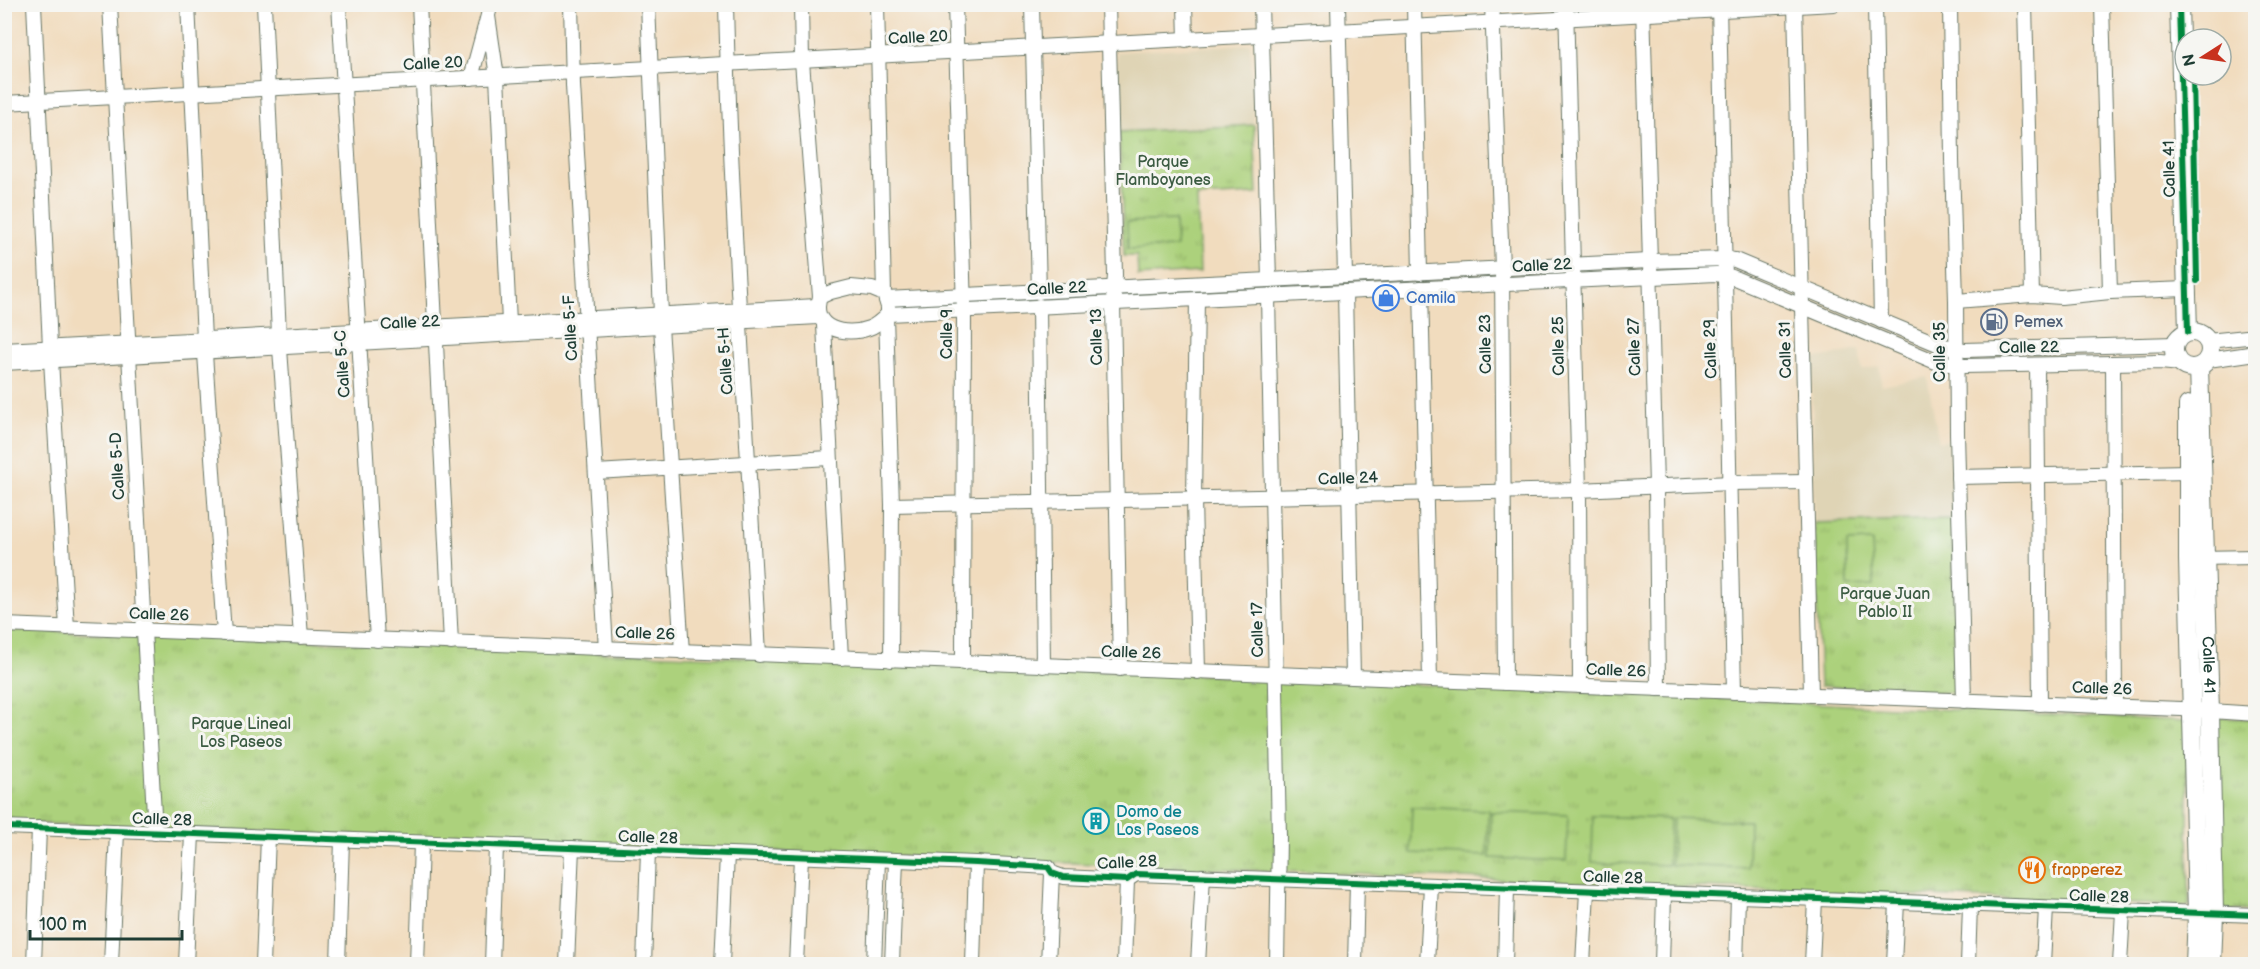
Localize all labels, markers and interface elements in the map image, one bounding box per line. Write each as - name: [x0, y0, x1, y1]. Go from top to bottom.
- street label: Calle 20: [887, 27, 949, 49]
- north arrow: [2173, 27, 2233, 87]
- text: N: [2179, 52, 2200, 68]
- street label: Calle 20: [402, 53, 464, 75]
- street label: Calle 41: [2160, 140, 2180, 198]
- park label: Parque Flamboyanes: [1115, 153, 1211, 190]
- street label: Calle 22: [1511, 255, 1573, 277]
- street label: Calle 22: [1026, 278, 1088, 300]
- shop icon: Camila: [1371, 283, 1401, 313]
- place label: Camila: [1406, 289, 1456, 308]
- street label: Calle 5-F: [560, 294, 582, 361]
- fuel station icon: Pemex: [1979, 307, 2009, 337]
- street label: Calle 13: [1087, 308, 1107, 366]
- street label: Calle 9: [938, 309, 957, 359]
- street label: Calle 22: [379, 312, 441, 334]
- place label: Pemex: [2014, 313, 2063, 332]
- street label: Calle 23: [1476, 314, 1496, 374]
- street label: Calle 25: [1549, 316, 1569, 376]
- street label: Calle 27: [1624, 317, 1646, 377]
- street label: Calle 29: [1700, 319, 1722, 379]
- street label: Calle 31: [1776, 321, 1796, 379]
- street label: Calle 35: [1931, 322, 1950, 382]
- street label: Calle 5-H: [714, 326, 738, 396]
- street label: Calle 5-C: [331, 330, 355, 398]
- street label: Calle 22: [1999, 338, 2060, 358]
- street label: Calle 5-D: [107, 432, 129, 500]
- street label: Calle 24: [1318, 468, 1379, 490]
- park label: Parque Juan Pablo II: [1840, 585, 1930, 622]
- street label: Calle 17: [1248, 602, 1268, 658]
- street label: Calle 26: [128, 604, 190, 626]
- street label: Calle 26: [614, 623, 676, 645]
- street label: Calle 41: [2198, 636, 2219, 694]
- street label: Calle 26: [1100, 642, 1162, 664]
- street label: Calle 26: [1585, 660, 1647, 682]
- street label: Calle 26: [2071, 678, 2133, 700]
- park label: Parque Lineal Los Paseos: [191, 715, 291, 752]
- place label: Domo de Los Paseos: [1116, 803, 1199, 840]
- building icon: Domo de Los Paseos: [1081, 806, 1111, 836]
- street label: Calle 28: [132, 809, 192, 831]
- street label: Calle 28: [618, 827, 678, 849]
- street label: Calle 28: [1097, 852, 1157, 874]
- restaurant icon: frapperez: [2017, 855, 2047, 885]
- place label: frapperez: [2052, 861, 2122, 880]
- street label: Calle 28: [1583, 867, 1643, 889]
- street label: Calle 28: [2069, 886, 2129, 908]
- scale bar: [30, 903, 182, 941]
- text: 100 m: [39, 914, 87, 935]

